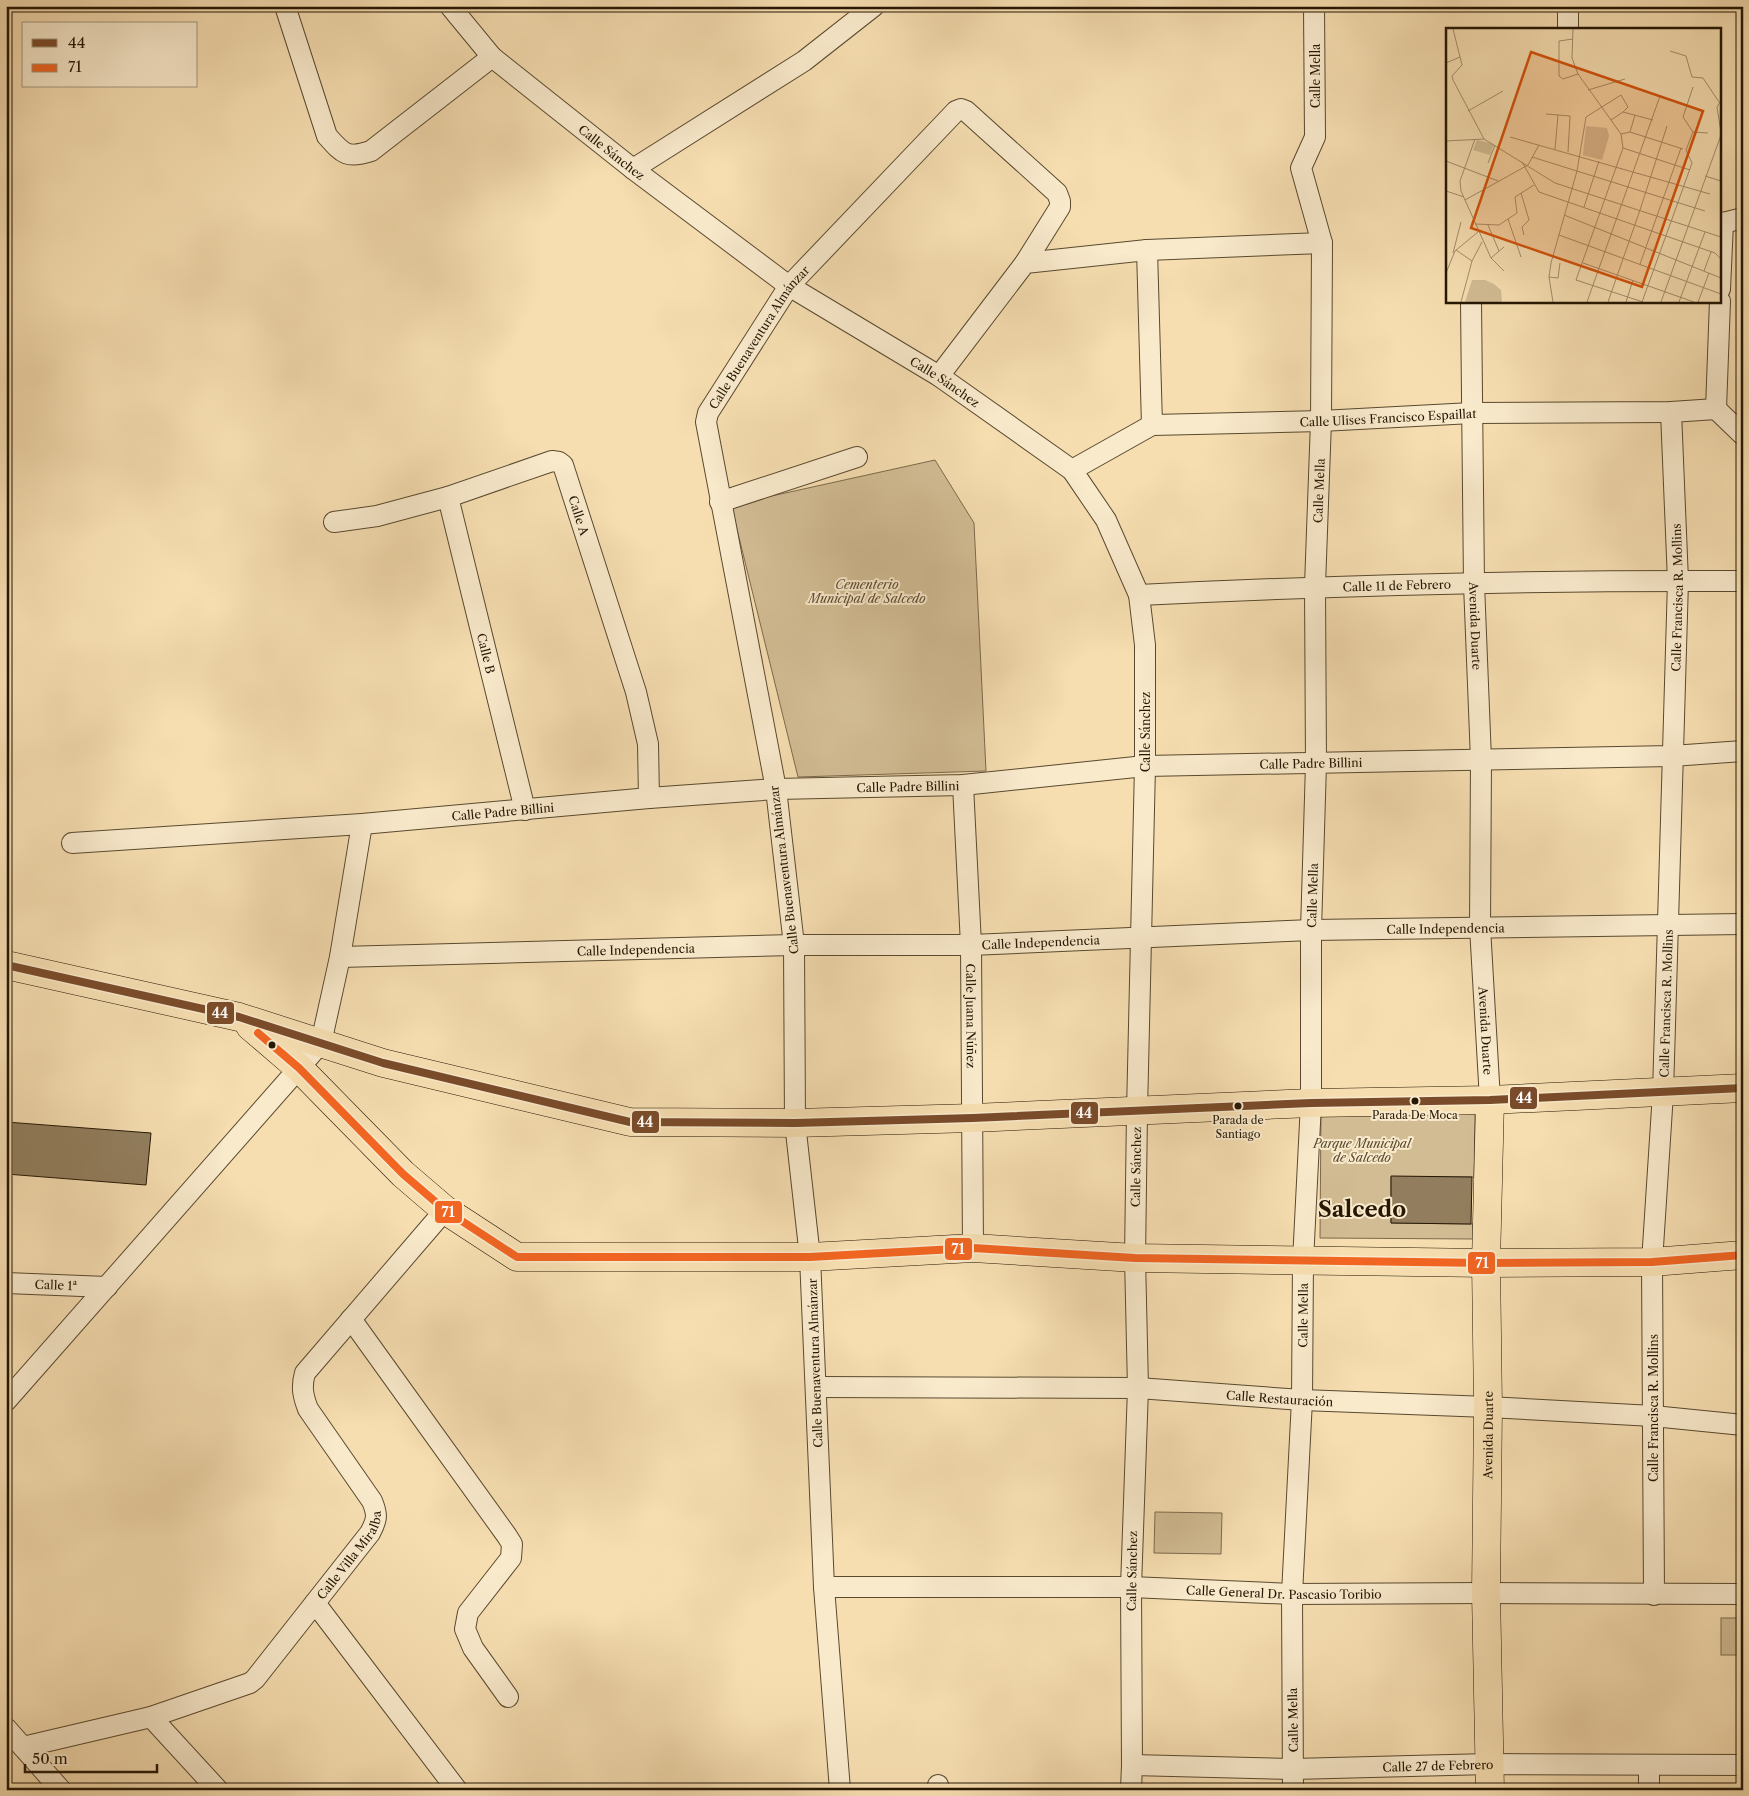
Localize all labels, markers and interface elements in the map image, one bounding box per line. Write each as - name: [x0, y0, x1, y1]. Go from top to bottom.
- legend: [22, 22, 198, 88]
- inset map: [1446, 28, 1722, 302]
- text: 44: [68, 33, 85, 52]
- street label: Calle Mella: [1308, 43, 1323, 108]
- text: 71: [68, 57, 82, 76]
- street label: Calle Sánchez: [576, 121, 648, 183]
- street label: Calle Buenaventura Almánzar: [705, 262, 812, 412]
- street label: Calle Sánchez: [907, 353, 983, 410]
- street label: Calle Ulises Francisco Espaillat: [1300, 405, 1477, 429]
- street label: Calle Mella: [1310, 457, 1327, 523]
- street label: Calle A: [566, 494, 593, 538]
- street label: Calle Francisca R. Mollins: [1668, 523, 1686, 672]
- street label: Calle 11 de Febrero: [1342, 576, 1451, 594]
- park label: Cementerio Municipal de Salcedo: [806, 577, 926, 606]
- street label: Avenida Duarte: [1466, 580, 1485, 671]
- street label: Calle B: [474, 632, 499, 675]
- street label: Calle Sánchez: [1138, 692, 1153, 772]
- street label: Calle Padre Billini: [1259, 754, 1363, 771]
- street label: Calle Padre Billini: [856, 778, 960, 795]
- street label: Calle Buenaventura Almánzar: [766, 785, 802, 955]
- street label: Calle Padre Billini: [451, 799, 555, 823]
- street label: Calle Mella: [1304, 862, 1321, 928]
- street label: Calle Independencia: [1386, 920, 1505, 936]
- street label: Calle Francisca R. Mollins: [1656, 929, 1675, 1078]
- street label: Calle Independencia: [981, 932, 1101, 952]
- street label: Calle Independencia: [577, 940, 696, 958]
- street label: Calle Juana Núñez: [964, 963, 979, 1068]
- street label: Avenida Duarte: [1476, 985, 1496, 1076]
- line badge: 44: [206, 1001, 235, 1025]
- text: 44: [212, 1004, 228, 1022]
- unlabelled marker: [267, 1040, 277, 1050]
- line badge: 44: [1509, 1086, 1538, 1110]
- text: 44: [1516, 1089, 1532, 1107]
- marker: Parada De Moca: [1410, 1096, 1420, 1106]
- line badge: 44: [1070, 1101, 1099, 1125]
- marker: Parada de Santiago: [1233, 1101, 1243, 1111]
- text: 44: [1076, 1104, 1092, 1122]
- place label: Parada De Moca: [1372, 1108, 1458, 1122]
- line badge: 44: [631, 1110, 660, 1134]
- text: 44: [637, 1113, 653, 1131]
- place label: Parada de Santiago: [1212, 1113, 1264, 1141]
- street label: Calle Sánchez: [1128, 1127, 1144, 1207]
- park label: Parque Municipal de Salcedo: [1312, 1136, 1412, 1165]
- district label: Salcedo: [1318, 1196, 1406, 1223]
- line badge: 71: [434, 1200, 463, 1224]
- text: 71: [441, 1203, 455, 1221]
- line badge: 71: [944, 1237, 973, 1261]
- text: 71: [951, 1240, 965, 1258]
- line badge: 71: [1467, 1251, 1496, 1275]
- text: 71: [1475, 1254, 1489, 1272]
- street label: Calle 1ª: [34, 1277, 78, 1293]
- street label: Calle Buenaventura Almánzar: [805, 1278, 825, 1448]
- street label: Calle Mella: [1295, 1282, 1310, 1348]
- street label: Calle Francisca R. Mollins: [1646, 1334, 1661, 1482]
- street label: Calle Restauración: [1225, 1387, 1334, 1409]
- street label: Avenida Duarte: [1480, 1390, 1496, 1480]
- street label: Calle Villa Miralba: [313, 1510, 384, 1602]
- street label: Calle Sánchez: [1124, 1531, 1140, 1611]
- street label: Calle General Dr. Pascasio Toribio: [1186, 1582, 1382, 1602]
- street label: Calle Mella: [1285, 1687, 1301, 1752]
- scale bar: [25, 1741, 158, 1773]
- text: 50 m: [32, 1749, 68, 1768]
- street label: Calle 27 de Febrero: [1382, 1756, 1494, 1774]

